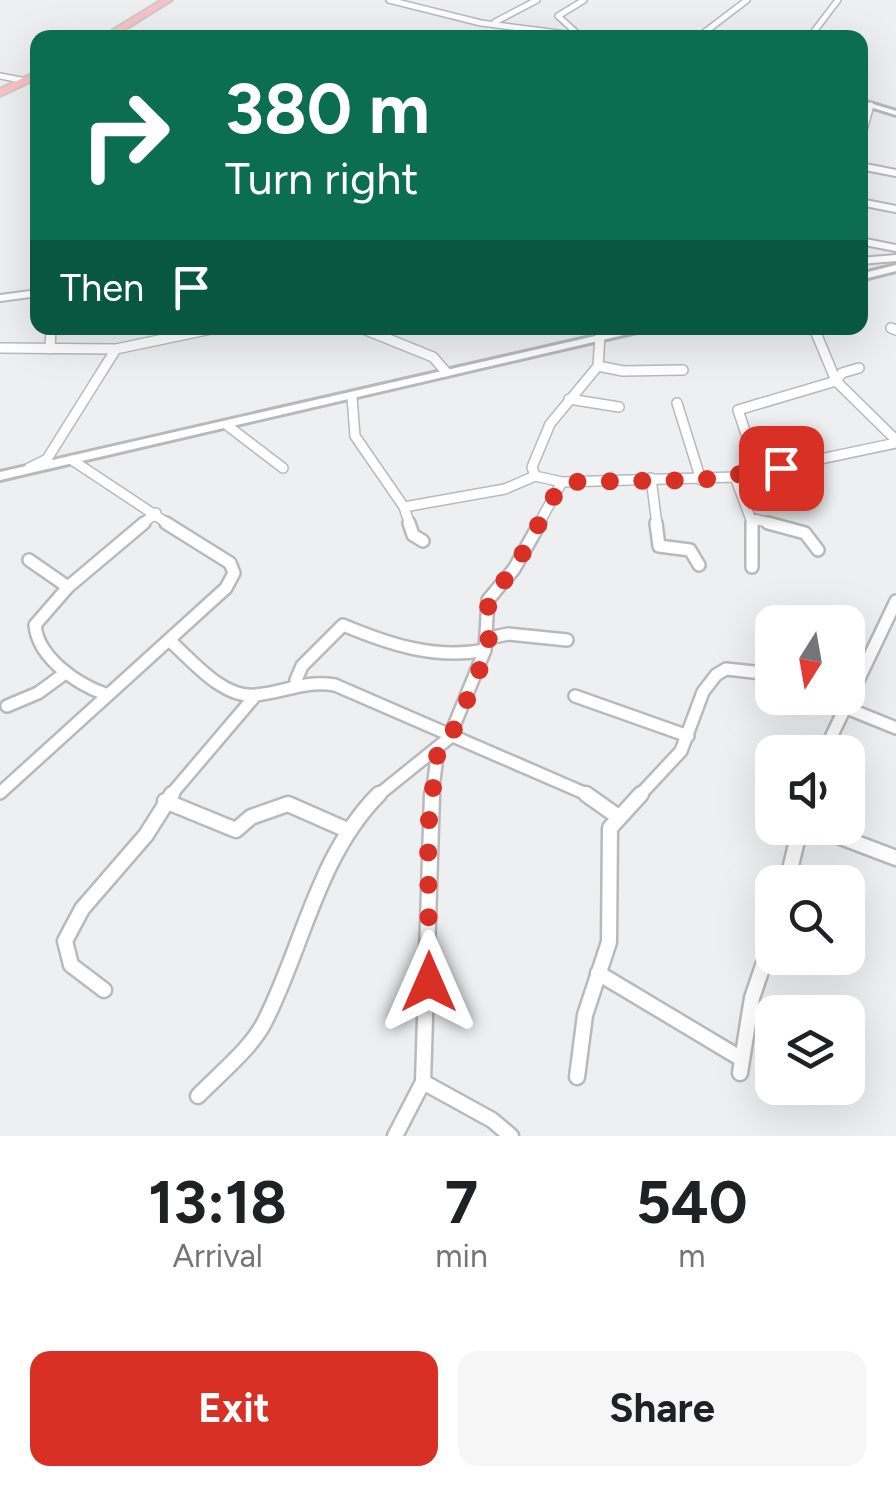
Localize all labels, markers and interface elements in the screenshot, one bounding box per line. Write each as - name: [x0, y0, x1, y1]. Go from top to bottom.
- text: 380 m: [225, 66, 430, 151]
- icon: right: [60, 70, 190, 200]
- text: Turn right: [225, 151, 418, 205]
- icon: arrive: [164, 260, 219, 315]
- text: Then: [60, 265, 144, 311]
- pin: [739, 426, 824, 511]
- icon: arrive: [754, 441, 809, 496]
- north arrow: [755, 605, 865, 715]
- map controls: [755, 605, 865, 1105]
- button: sound: [755, 735, 865, 845]
- button: search: [755, 865, 865, 975]
- position arrow: [377, 930, 481, 1034]
- button: layers: [755, 995, 865, 1105]
- text: 13:18: [148, 1166, 287, 1238]
- text: 7: [445, 1166, 478, 1238]
- text: 540: [636, 1166, 748, 1238]
- text: Arrival: [172, 1237, 263, 1275]
- text: min: [435, 1237, 488, 1275]
- text: m: [678, 1237, 705, 1275]
- button: Exit: [30, 1351, 438, 1466]
- button: Share: [458, 1351, 866, 1466]

